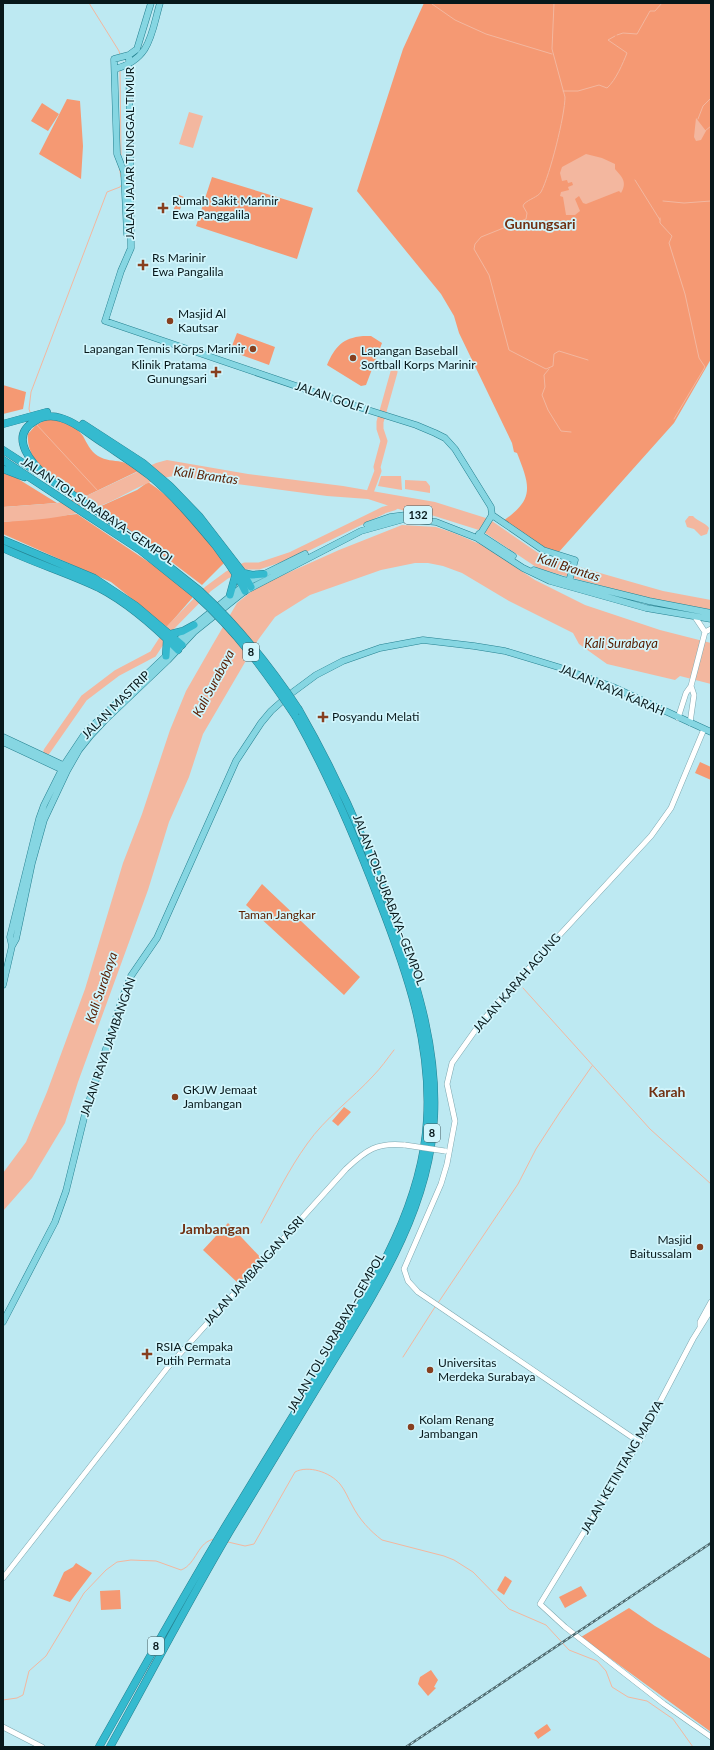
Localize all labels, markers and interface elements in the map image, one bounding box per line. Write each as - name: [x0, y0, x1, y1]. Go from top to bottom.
- street label: JALAN JAJAR TUNGGAL TIMUR: [122, 66, 137, 239]
- place label: Rumah Sakit Marinir Ewa Panggalila: [172, 193, 279, 222]
- marker: Rumah Sakit Marinir Ewa Panggalila: [157, 202, 169, 214]
- district label: Gunungsari: [504, 215, 576, 232]
- place label: Rs Marinir Ewa Pangalila: [152, 250, 224, 279]
- marker: Rs Marinir Ewa Pangalila: [137, 259, 149, 271]
- place label: Masjid Al Kautsar: [178, 306, 226, 335]
- marker: Masjid Al Kautsar: [165, 316, 175, 326]
- place label: Lapangan Tennis Korps Marinir: [84, 341, 246, 356]
- place label: Lapangan Baseball Softball Korps Marinir: [361, 343, 476, 372]
- marker: Lapangan Tennis Korps Marinir: [248, 344, 258, 354]
- marker: Lapangan Baseball Softball Korps Marinir: [348, 353, 358, 363]
- place label: Klinik Pratama Gunungsari: [131, 357, 207, 386]
- marker: Klinik Pratama Gunungsari: [210, 366, 222, 378]
- street label: JALAN GOLF I: [293, 378, 371, 417]
- street label: JALAN TOL SURABAYA–GEMPOL: [19, 454, 178, 568]
- water label: Kali Brantas: [173, 463, 239, 487]
- road number: 132: [404, 506, 432, 524]
- water label: Kali Brantas: [536, 549, 602, 585]
- water label: Kali Surabaya: [584, 635, 658, 651]
- road number: 8: [243, 643, 259, 661]
- water label: Kali Surabaya: [189, 646, 237, 719]
- street label: JALAN RAYA KARAH: [557, 661, 667, 718]
- street label: JALAN MASTRIP: [78, 667, 153, 742]
- place label: Posyandu Melati: [332, 709, 419, 724]
- marker: Posyandu Melati: [317, 711, 329, 723]
- street label: JALAN TOL SURABAYA–GEMPOL: [350, 812, 429, 987]
- park label: Taman Jangkar: [238, 907, 316, 922]
- street label: JALAN KARAH AGUNG: [469, 930, 564, 1035]
- water label: Kali Surabaya: [81, 949, 121, 1024]
- street label: JALAN RAYA JAMBANGAN: [77, 975, 138, 1119]
- place label: GKJW Jemaat Jambangan: [183, 1082, 258, 1111]
- district label: Karah: [649, 1083, 686, 1100]
- marker: GKJW Jemaat Jambangan: [170, 1092, 180, 1102]
- road number: 8: [424, 1124, 440, 1142]
- street label: JALAN JAMBANGAN ASRI: [200, 1213, 307, 1329]
- district label: Jambangan: [180, 1220, 250, 1237]
- place label: Masjid Baitussalam: [629, 1232, 692, 1261]
- marker: Masjid Baitussalam: [695, 1242, 705, 1252]
- street label: JALAN TOL SURABAYA–GEMPOL: [284, 1250, 388, 1415]
- place label: RSIA Cempaka Putih Permata: [156, 1339, 233, 1368]
- marker: RSIA Cempaka Putih Permata: [141, 1348, 153, 1360]
- place label: Universitas Merdeka Surabaya: [438, 1355, 536, 1384]
- marker: Universitas Merdeka Surabaya: [425, 1365, 435, 1375]
- street label: JALAN KETINTANG MADYA: [577, 1396, 667, 1536]
- place label: Kolam Renang Jambangan: [419, 1412, 494, 1441]
- marker: Kolam Renang Jambangan: [406, 1422, 416, 1432]
- road number: 8: [148, 1637, 164, 1655]

